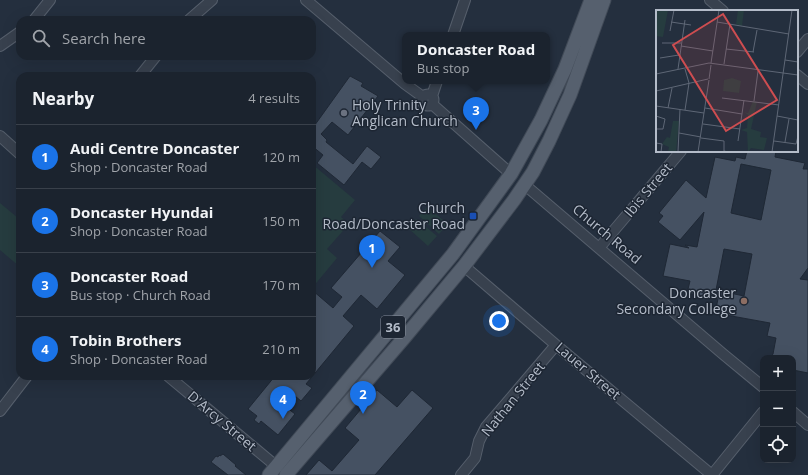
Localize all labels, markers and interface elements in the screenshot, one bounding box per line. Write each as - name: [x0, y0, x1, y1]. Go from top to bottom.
- inset map: [656, 10, 798, 152]
- search box: [16, 16, 316, 60]
- icon: search: [30, 27, 52, 49]
- text: Search here: [62, 28, 146, 48]
- popup: [402, 32, 550, 84]
- text: Doncaster Road: [417, 39, 535, 59]
- text: Bus stop: [417, 59, 469, 77]
- text: Nearby: [32, 87, 94, 110]
- text: 4 results: [248, 89, 300, 107]
- place label: Holy Trinity Anglican Church: [352, 95, 458, 130]
- pin: 3: [463, 97, 489, 130]
- marker: Holy Trinity Anglican Church: [339, 108, 349, 118]
- text: Audi Centre Doncaster: [70, 138, 239, 158]
- text: 1: [41, 148, 49, 166]
- text: 120 m: [262, 148, 300, 166]
- text: Shop · Doncaster Road: [70, 158, 208, 176]
- street label: Ibis Street: [619, 159, 676, 221]
- place label: Church Road/Doncaster Road: [323, 198, 465, 233]
- street label: Church Road: [569, 199, 646, 268]
- text: Doncaster Hyundai: [70, 202, 213, 222]
- marker: Church Road/Doncaster Road: [468, 211, 478, 221]
- text: 2: [41, 212, 49, 230]
- text: 150 m: [262, 212, 300, 230]
- text: Shop · Doncaster Road: [70, 222, 208, 240]
- pin: 1: [359, 235, 385, 268]
- text: Doncaster Road: [70, 266, 188, 286]
- text: 3: [41, 276, 49, 294]
- text: 170 m: [262, 276, 300, 294]
- place label: Doncaster Secondary College: [616, 283, 736, 318]
- text: Bus stop · Church Road: [70, 286, 211, 304]
- marker: Doncaster Secondary College: [739, 296, 749, 306]
- your location: [489, 311, 509, 331]
- road number: 36: [381, 316, 405, 338]
- text: Tobin Brothers: [70, 330, 181, 350]
- street label: Lauer Street: [552, 338, 625, 404]
- text: 4: [41, 340, 49, 358]
- text: 210 m: [262, 340, 300, 358]
- text: Shop · Doncaster Road: [70, 350, 208, 368]
- map controls: [760, 355, 796, 463]
- button: +: [760, 355, 796, 391]
- street label: Nathan Street: [477, 357, 549, 440]
- pin: 2: [350, 381, 376, 414]
- street label: D'Arcy Street: [184, 386, 261, 455]
- pin: 4: [270, 386, 296, 419]
- button: −: [760, 391, 796, 427]
- button: locate: [760, 427, 796, 463]

